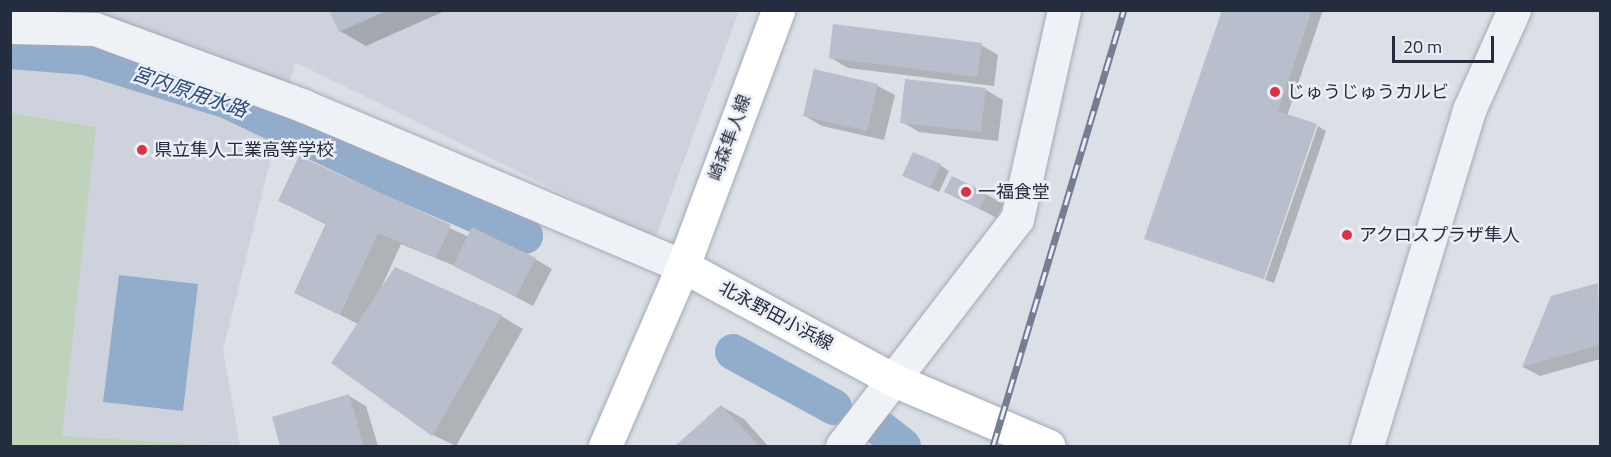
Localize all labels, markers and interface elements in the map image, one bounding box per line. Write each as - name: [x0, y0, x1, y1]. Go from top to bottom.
- scale bar: [1395, 24, 1497, 62]
- text: 20 m: [1403, 33, 1442, 60]
- water label: 宮内原用水路: [129, 60, 251, 122]
- place label: じゅうじゅうカルビ: [1287, 81, 1449, 103]
- marker: じゅうじゅうカルビ: [1268, 85, 1282, 99]
- street label: 崎森隼人線: [704, 92, 756, 184]
- place label: 県立隼人工業高等学校: [154, 139, 334, 161]
- marker: 県立隼人工業高等学校: [135, 143, 149, 157]
- place label: 一福食堂: [978, 181, 1050, 203]
- marker: 一福食堂: [959, 185, 973, 199]
- place label: アクロスプラザ隼人: [1359, 224, 1521, 246]
- marker: アクロスプラザ隼人: [1340, 228, 1354, 242]
- street label: 北永野田小浜線: [715, 277, 837, 355]

